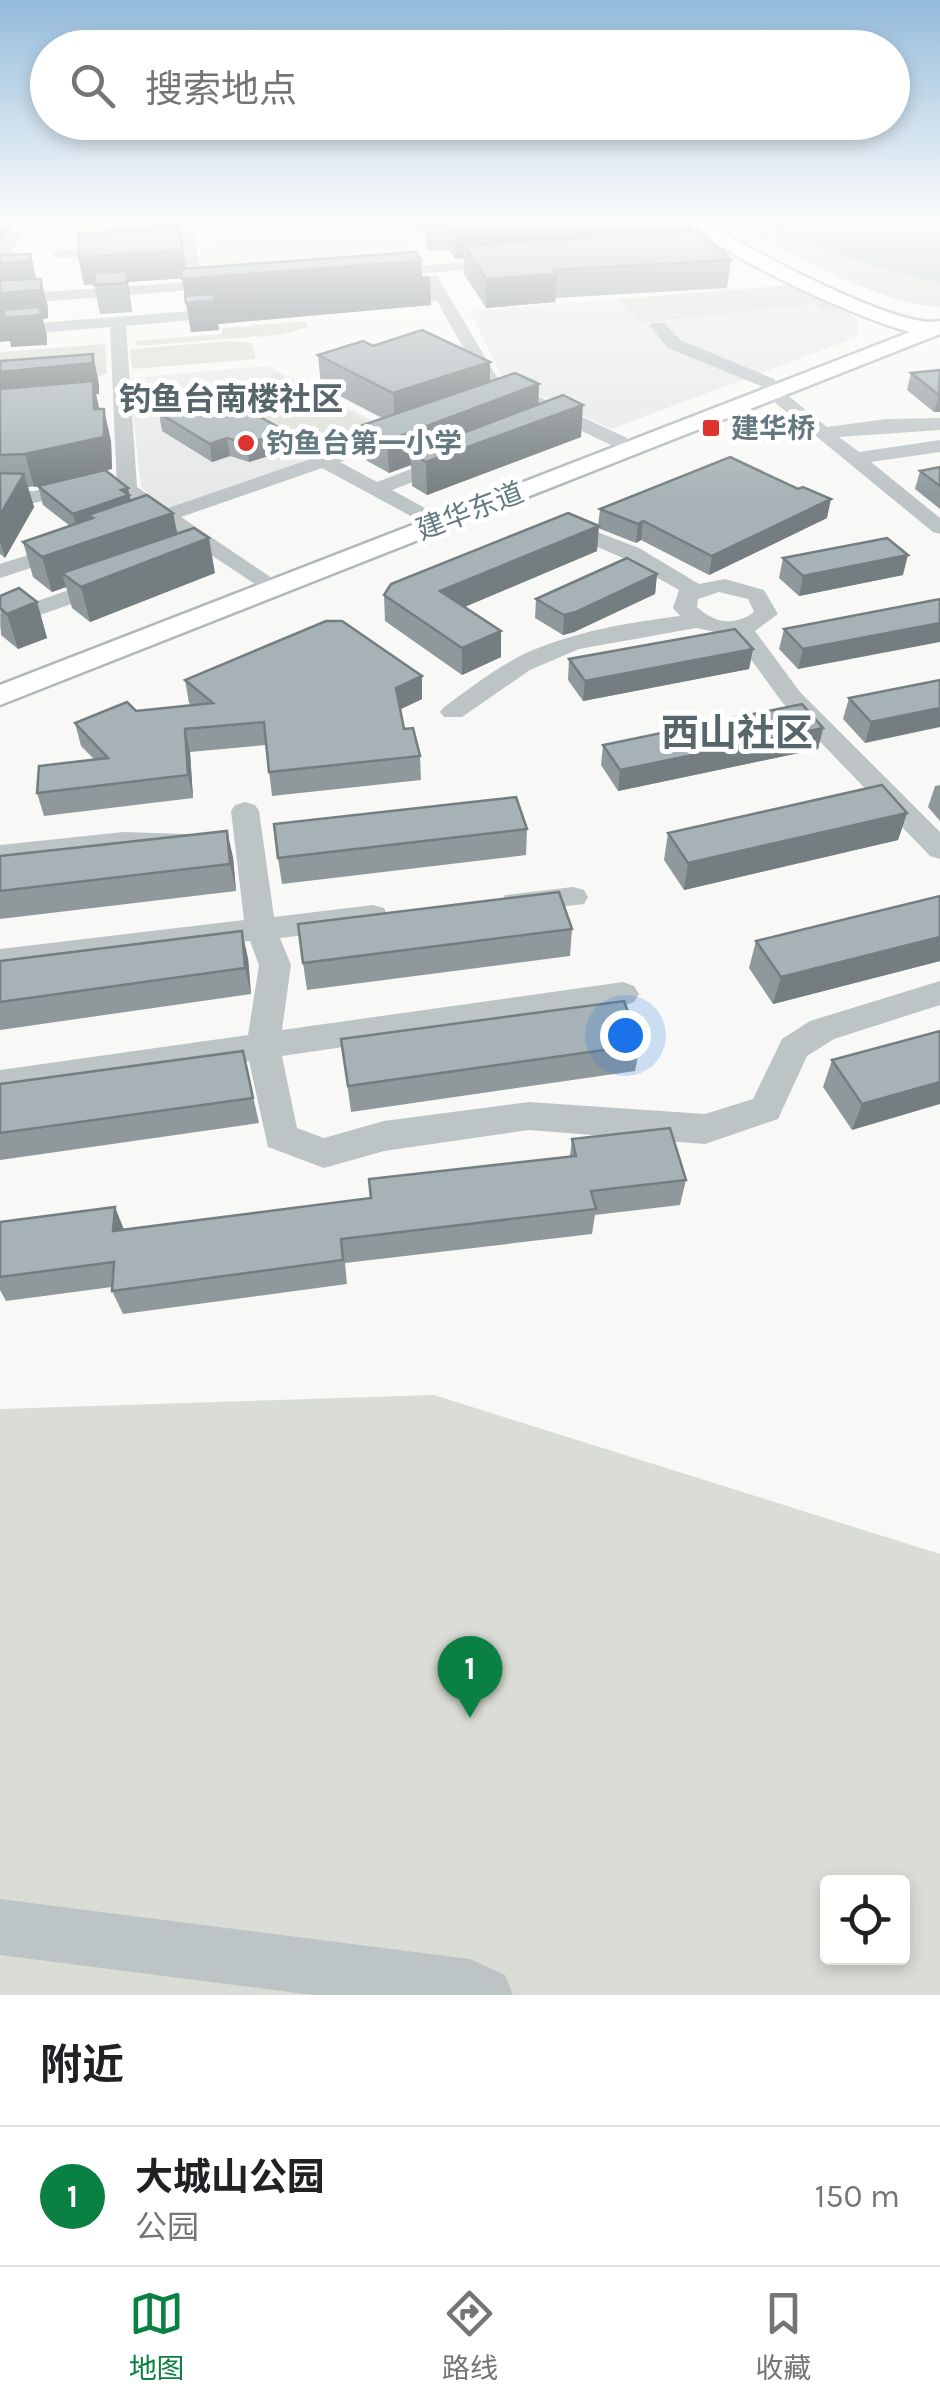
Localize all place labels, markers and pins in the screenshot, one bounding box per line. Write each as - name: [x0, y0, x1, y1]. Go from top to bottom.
- place label: 建华桥: [731, 412, 815, 445]
- marker: 建华桥: [700, 417, 722, 439]
- place label: 钓鱼台第一小学: [266, 427, 462, 460]
- marker: 钓鱼台第一小学: [235, 432, 257, 454]
- pin: 1: [438, 1636, 502, 1718]

